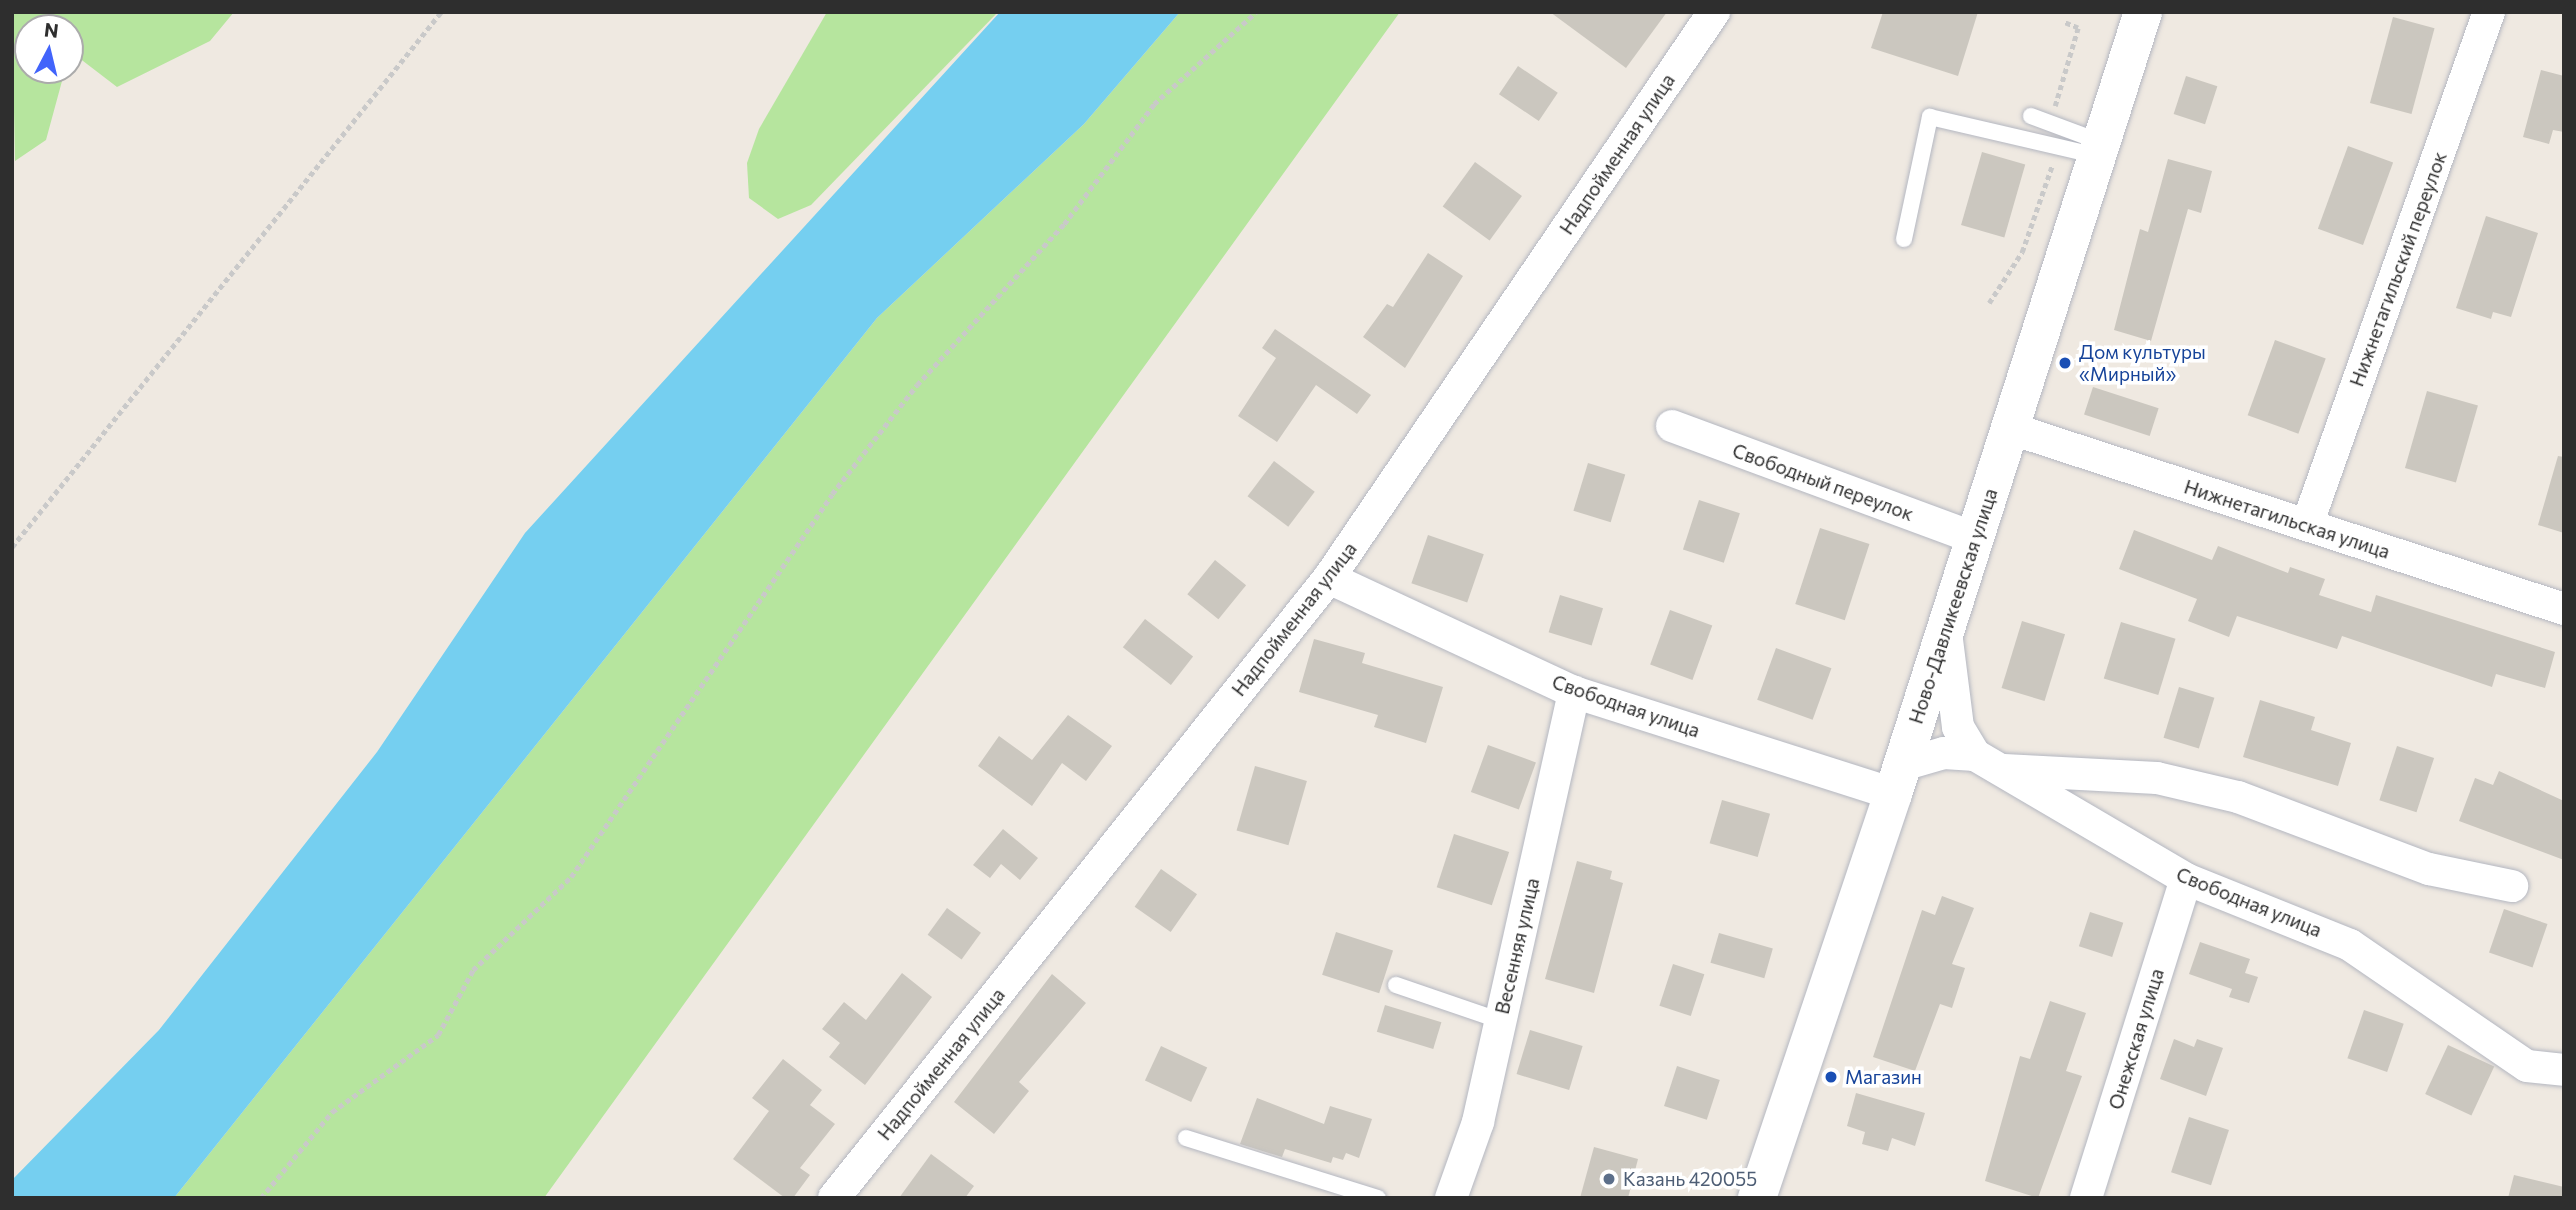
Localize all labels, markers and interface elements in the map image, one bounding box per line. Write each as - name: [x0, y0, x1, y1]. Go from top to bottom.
- north arrow: [14, 14, 84, 84]
- text: N: [43, 17, 60, 42]
- street label: Надпойменная улица: [1555, 69, 1679, 239]
- street label: Нижнетагильский переулок: [2345, 148, 2451, 390]
- place label: Дом культуры «Мирный»: [2079, 341, 2206, 385]
- marker: Дом культуры «Мирный»: [2057, 355, 2073, 371]
- street label: Свободный переулок: [1729, 439, 1917, 525]
- street label: Нижнетагильская улица: [2181, 475, 2393, 563]
- street label: Ново-Давликеевская улица: [1904, 485, 2002, 727]
- street label: Надпойменная улица: [1227, 538, 1361, 700]
- street label: Свободная улица: [1549, 670, 1703, 742]
- street label: Свободная улица: [2173, 862, 2325, 942]
- street label: Весенняя улица: [1490, 876, 1544, 1016]
- street label: Онежская улица: [2104, 966, 2168, 1112]
- street label: Надпойменная улица: [873, 983, 1009, 1145]
- place label: Магазин: [1845, 1066, 1922, 1088]
- marker: Магазин: [1823, 1069, 1839, 1085]
- place label: Казань 420055: [1623, 1168, 1757, 1190]
- marker: Казань 420055: [1601, 1171, 1617, 1187]

